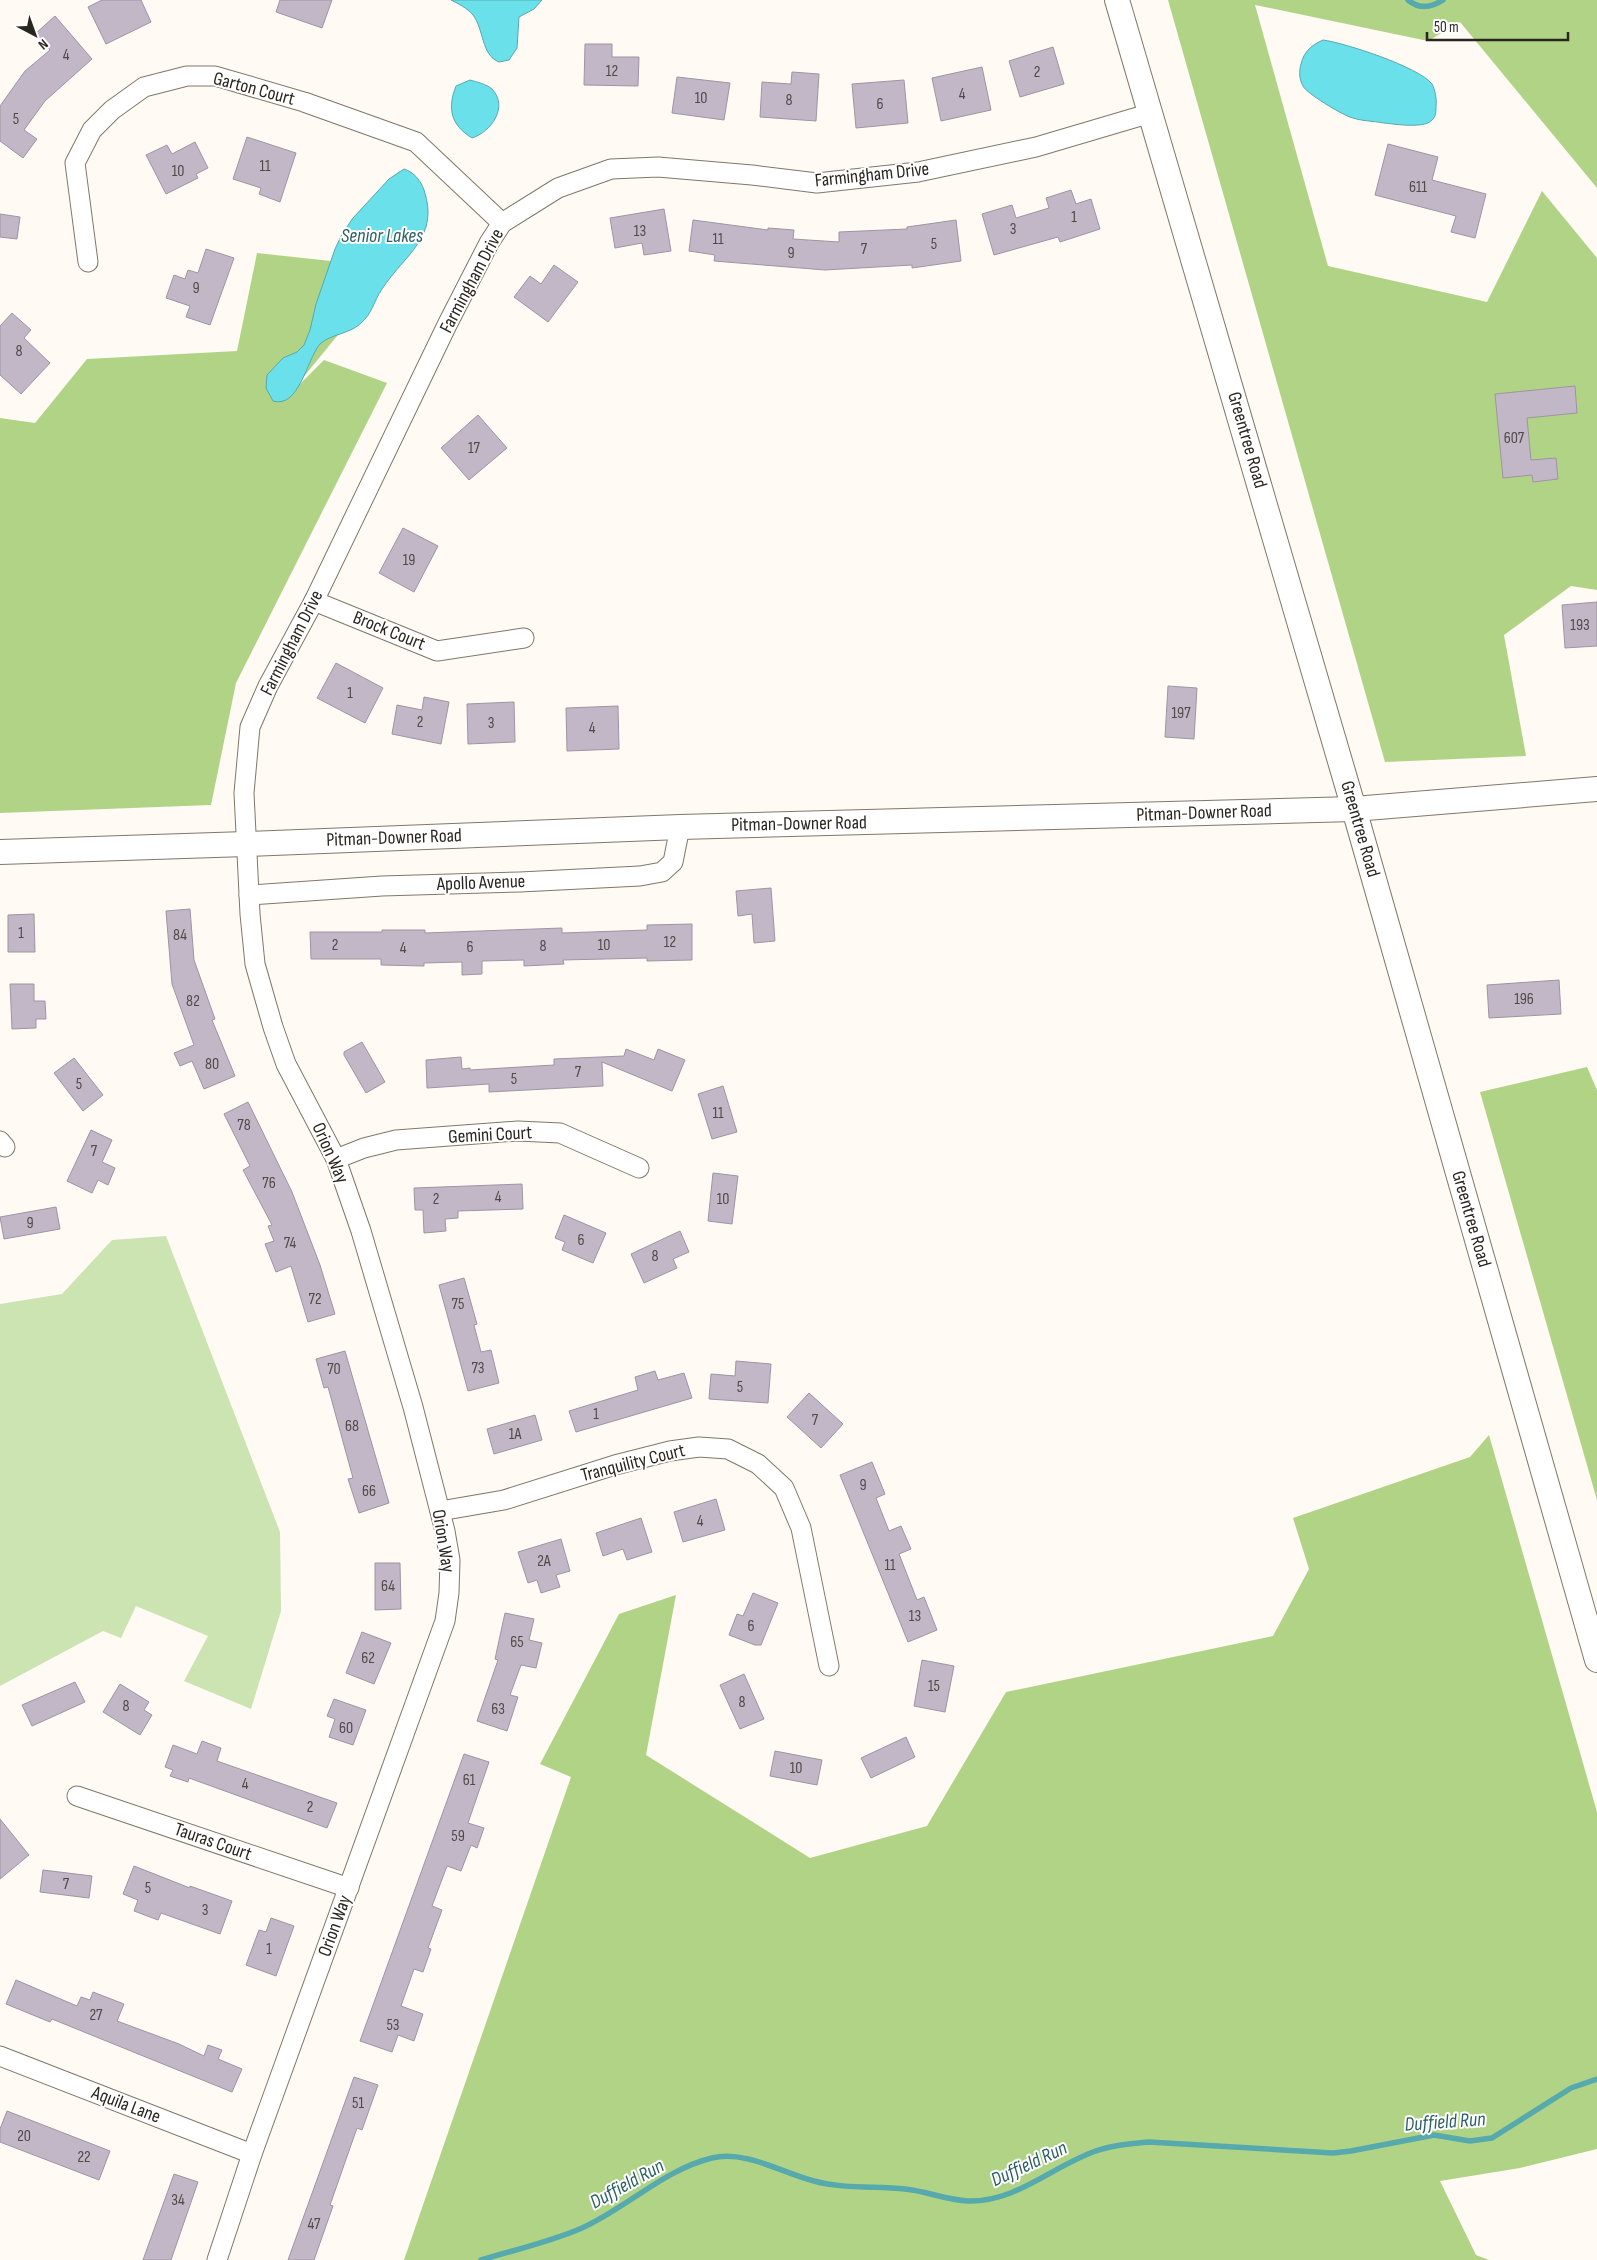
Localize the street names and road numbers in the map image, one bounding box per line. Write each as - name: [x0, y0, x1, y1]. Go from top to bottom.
- street label: Garton Court: [211, 67, 297, 111]
- street label: Farmingham Drive: [814, 158, 930, 192]
- street label: Farmingham Drive: [435, 225, 509, 337]
- street label: Greentree Road: [1222, 389, 1272, 491]
- street label: Farmingham Drive: [256, 587, 328, 699]
- street label: Brock Court: [350, 606, 429, 656]
- street label: Greentree Road: [1335, 778, 1385, 880]
- street label: Pitman-Downer Road: [1136, 799, 1272, 827]
- street label: Pitman-Downer Road: [731, 811, 867, 837]
- street label: Pitman-Downer Road: [326, 824, 462, 852]
- street label: Apollo Avenue: [435, 870, 526, 896]
- street label: Orion Way: [307, 1119, 354, 1187]
- street label: Gemini Court: [447, 1121, 533, 1149]
- street label: Greentree Road: [1446, 1168, 1496, 1270]
- street label: Tranquility Court: [579, 1439, 688, 1487]
- street label: Orion Way: [427, 1508, 459, 1575]
- street label: Tauras Court: [171, 1818, 255, 1866]
- street label: Orion Way: [313, 1891, 357, 1960]
- street label: Aquila Lane: [87, 2081, 164, 2129]

